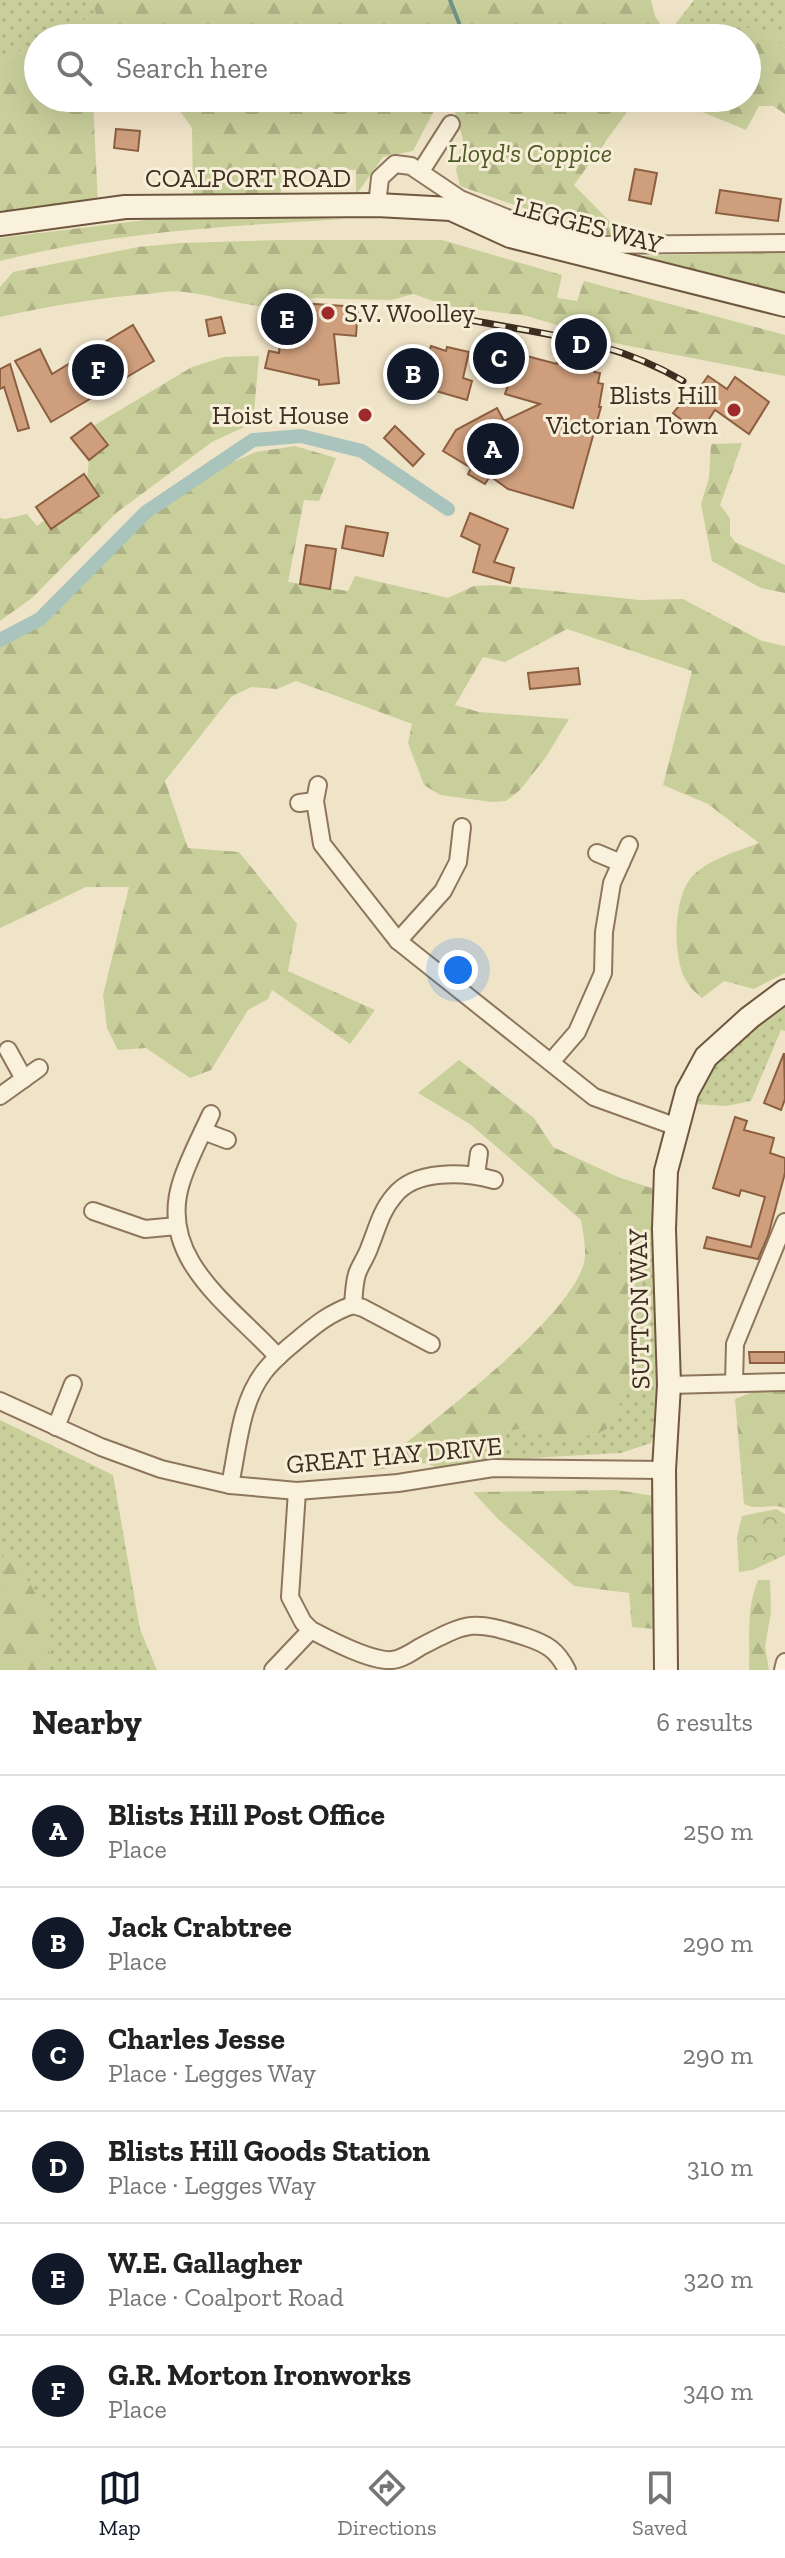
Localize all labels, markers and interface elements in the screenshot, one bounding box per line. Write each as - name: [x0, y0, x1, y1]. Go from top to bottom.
- search box: [24, 24, 761, 112]
- icon: search: [52, 46, 96, 90]
- text: Search here: [116, 50, 268, 86]
- park label: Lloyd's Coppice: [448, 137, 612, 169]
- street label: COALPORT ROAD: [145, 162, 351, 194]
- street label: LEGGES WAY: [510, 190, 666, 260]
- pin: E: [261, 289, 313, 349]
- place label: S.V. Woolley: [344, 297, 476, 329]
- marker: S.V. Woolley: [319, 304, 337, 322]
- pin: D: [555, 314, 607, 374]
- pin: C: [473, 328, 525, 388]
- pin: F: [72, 340, 124, 400]
- pin: B: [387, 344, 439, 404]
- place label: Blists Hill Victorian Town: [545, 379, 718, 441]
- place label: Hoist House: [212, 399, 349, 431]
- marker: Blists Hill Victorian Town: [725, 401, 743, 419]
- marker: Hoist House: [356, 406, 374, 424]
- pin: A: [467, 419, 519, 479]
- your location: [438, 950, 478, 990]
- street label: SUTTON WAY: [622, 1228, 656, 1390]
- street label: GREAT HAY DRIVE: [285, 1430, 503, 1480]
- text: Nearby: [32, 1702, 142, 1743]
- text: 6 results: [656, 1706, 753, 1738]
- text: Blists Hill Post Office: [108, 1797, 385, 1833]
- text: A: [49, 1815, 67, 1847]
- text: 250 m: [683, 1815, 753, 1847]
- text: Place: [108, 1833, 167, 1865]
- text: Jack Crabtree: [108, 1909, 292, 1945]
- text: B: [50, 1927, 66, 1959]
- text: 290 m: [682, 1927, 753, 1959]
- text: Place: [108, 1945, 167, 1977]
- text: Charles Jesse: [108, 2021, 285, 2057]
- text: C: [50, 2039, 66, 2071]
- text: 290 m: [682, 2039, 753, 2071]
- text: Place · Legges Way: [108, 2057, 316, 2089]
- text: Blists Hill Goods Station: [108, 2133, 430, 2169]
- text: D: [49, 2151, 67, 2183]
- text: 310 m: [687, 2151, 753, 2183]
- text: Place · Legges Way: [108, 2169, 316, 2201]
- text: W.E. Gallagher: [108, 2245, 303, 2281]
- text: E: [50, 2263, 66, 2295]
- text: 320 m: [684, 2263, 753, 2295]
- text: Place · Coalport Road: [108, 2281, 344, 2313]
- text: G.R. Morton Ironworks: [108, 2357, 411, 2393]
- text: F: [51, 2375, 65, 2407]
- text: 340 m: [683, 2375, 753, 2407]
- text: Place: [108, 2393, 167, 2425]
- tab: Map: [98, 2466, 142, 2541]
- tab: Directions: [337, 2466, 437, 2541]
- tab: Saved: [632, 2466, 687, 2541]

